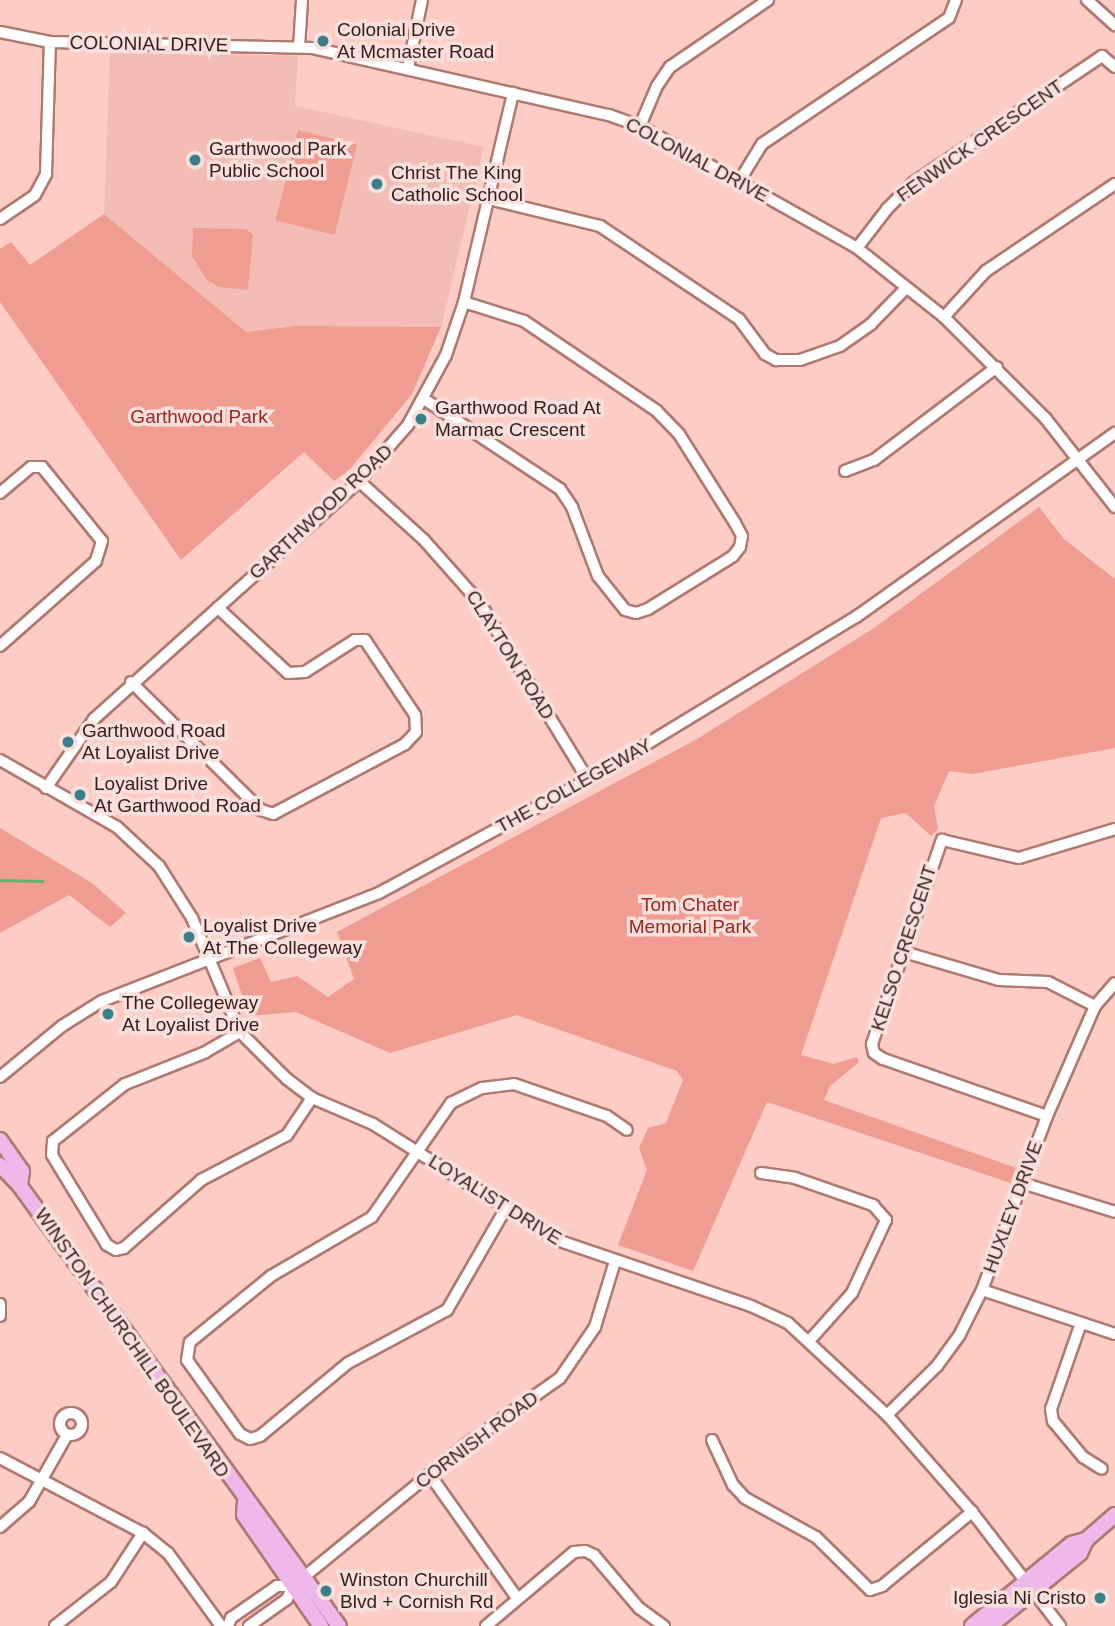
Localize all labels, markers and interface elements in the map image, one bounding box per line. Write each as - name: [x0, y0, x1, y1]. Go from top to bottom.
- place label: Colonial Drive At Mcmaster Road: [337, 19, 494, 63]
- street label: COLONIAL DRIVE: [69, 31, 229, 57]
- marker: Colonial Drive At Mcmaster Road: [315, 33, 331, 49]
- street label: FENWICK CRESCENT: [893, 75, 1067, 207]
- street label: COLONIAL DRIVE: [621, 113, 773, 207]
- place label: Garthwood Park Public School: [209, 138, 346, 182]
- marker: Garthwood Park Public School: [187, 152, 203, 168]
- place label: Christ The King Catholic School: [391, 162, 523, 206]
- marker: Christ The King Catholic School: [369, 176, 385, 192]
- place label: Garthwood Road At Marmac Crescent: [435, 397, 602, 441]
- park label: Garthwood Park: [130, 406, 268, 428]
- marker: Garthwood Road At Marmac Crescent: [413, 411, 429, 427]
- street label: GARTHWOOD ROAD: [245, 440, 397, 584]
- street label: CLAYTON ROAD: [461, 586, 559, 724]
- place label: Garthwood Road At Loyalist Drive: [82, 720, 226, 764]
- marker: Garthwood Road At Loyalist Drive: [60, 734, 76, 750]
- street label: THE COLLEGEWAY: [492, 734, 656, 838]
- place label: Loyalist Drive At Garthwood Road: [94, 773, 261, 817]
- marker: Loyalist Drive At Garthwood Road: [72, 787, 88, 803]
- street label: KELSO CRESCENT: [866, 862, 942, 1034]
- park label: Tom Chater Memorial Park: [629, 894, 751, 938]
- place label: Loyalist Drive At The Collegeway: [203, 915, 362, 959]
- marker: Loyalist Drive At The Collegeway: [181, 929, 197, 945]
- place label: The Collegeway At Loyalist Drive: [122, 992, 259, 1036]
- marker: The Collegeway At Loyalist Drive: [100, 1006, 116, 1022]
- street label: HUXLEY DRIVE: [978, 1138, 1048, 1276]
- street label: LOYALIST DRIVE: [424, 1150, 566, 1250]
- street label: WINSTON CHURCHILL BOULEVARD: [30, 1204, 234, 1482]
- street label: CORNISH ROAD: [411, 1386, 543, 1494]
- place label: Winston Churchill Blvd + Cornish Rd: [340, 1569, 494, 1613]
- marker: Winston Churchill Blvd + Cornish Rd: [318, 1583, 334, 1599]
- place label: Iglesia Ni Cristo: [953, 1587, 1086, 1609]
- marker: Iglesia Ni Cristo: [1092, 1590, 1108, 1606]

